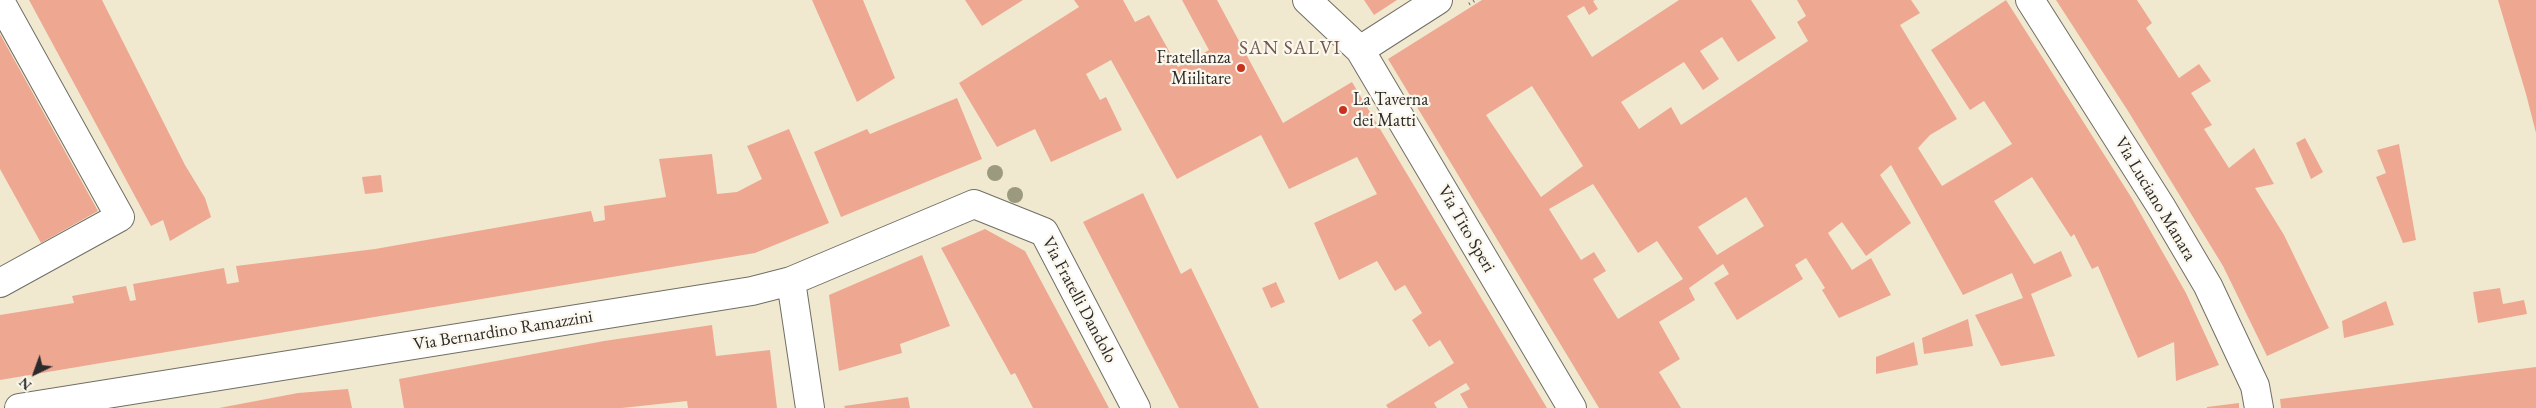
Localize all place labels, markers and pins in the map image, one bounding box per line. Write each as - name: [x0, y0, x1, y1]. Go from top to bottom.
- place label: Fratellanza Miilitare: [1157, 47, 1231, 90]
- marker: Fratellanza Miilitare: [1235, 62, 1247, 74]
- place label: La Taverna dei Matti: [1353, 89, 1428, 132]
- marker: La Taverna dei Matti: [1337, 104, 1349, 116]

